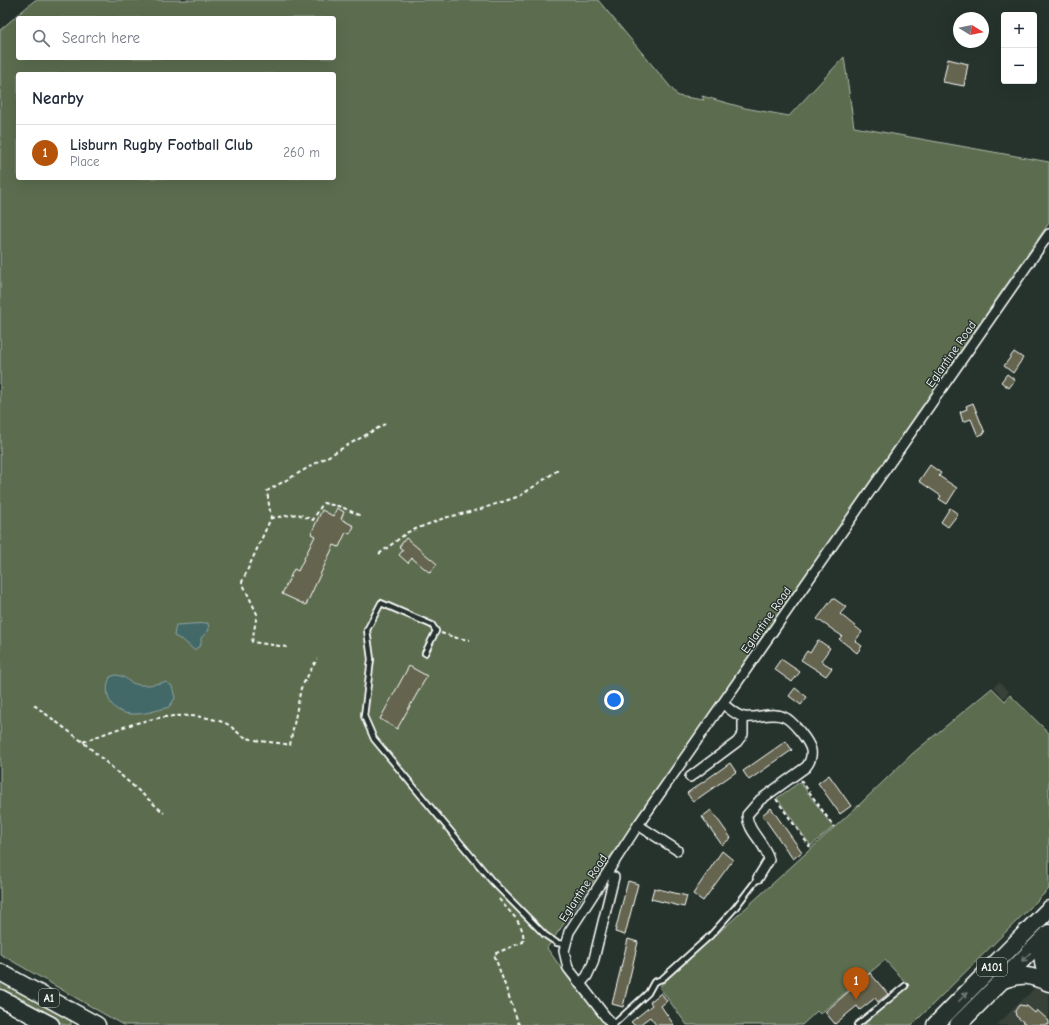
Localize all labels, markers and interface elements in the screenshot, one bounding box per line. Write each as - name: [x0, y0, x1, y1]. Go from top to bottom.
- north arrow: [953, 12, 989, 48]
- map controls: [1001, 12, 1037, 84]
- button: +: [1001, 12, 1037, 48]
- search box: [16, 16, 336, 60]
- icon: search: [30, 27, 52, 49]
- text: Search here: [62, 29, 140, 47]
- button: −: [1001, 48, 1037, 84]
- text: Nearby: [32, 89, 83, 108]
- text: Lisburn Rugby Football Club: [70, 136, 253, 154]
- text: 1: [42, 145, 48, 160]
- text: 260 m: [283, 145, 320, 160]
- text: Place: [70, 154, 100, 169]
- street label: Eglantine Road: [923, 318, 979, 390]
- street label: Eglantine Road: [738, 584, 794, 656]
- your location: [604, 690, 624, 710]
- street label: Eglantine Road: [556, 852, 610, 924]
- one-way arrow: [1021, 952, 1031, 962]
- road number: A101: [977, 958, 1007, 976]
- pin: 1: [843, 967, 869, 1000]
- road number: A1: [39, 989, 59, 1007]
- one-way arrow: [958, 992, 968, 1002]

